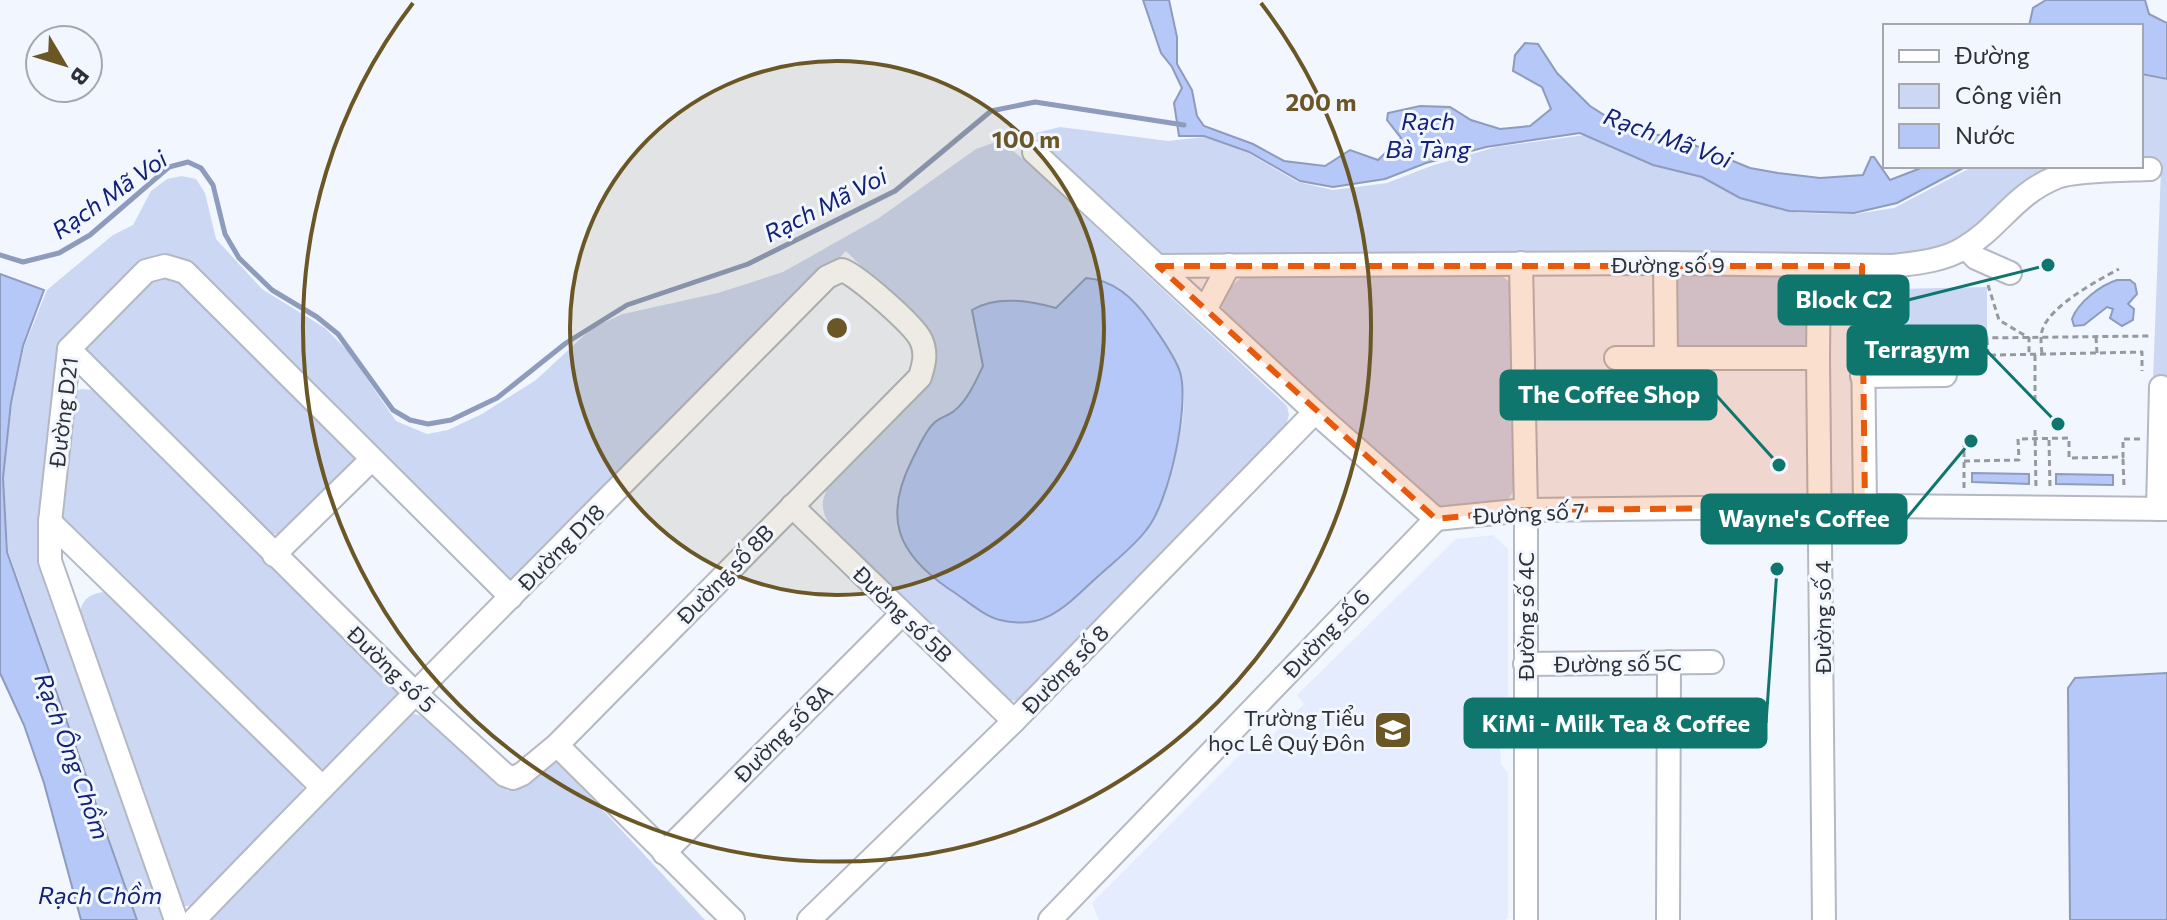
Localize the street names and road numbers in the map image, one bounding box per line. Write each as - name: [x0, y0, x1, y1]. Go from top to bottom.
- street label: Đường số 9: [1610, 251, 1725, 278]
- street label: Đường D21: [43, 355, 83, 470]
- street label: Đường số 7: [1471, 497, 1586, 529]
- street label: Đường D18: [511, 498, 610, 597]
- street label: Đường số 8B: [670, 519, 779, 630]
- street label: Đường số 4C: [1512, 552, 1539, 681]
- street label: Đường số 5B: [847, 559, 958, 668]
- street label: Đường số 4: [1809, 560, 1836, 675]
- street label: Đường số 6: [1276, 583, 1375, 684]
- street label: Đường số 5: [341, 619, 442, 718]
- street label: Đường số 8: [1015, 619, 1114, 720]
- street label: Đường số 5C: [1553, 648, 1682, 678]
- street label: Đường số 8A: [727, 678, 838, 789]

